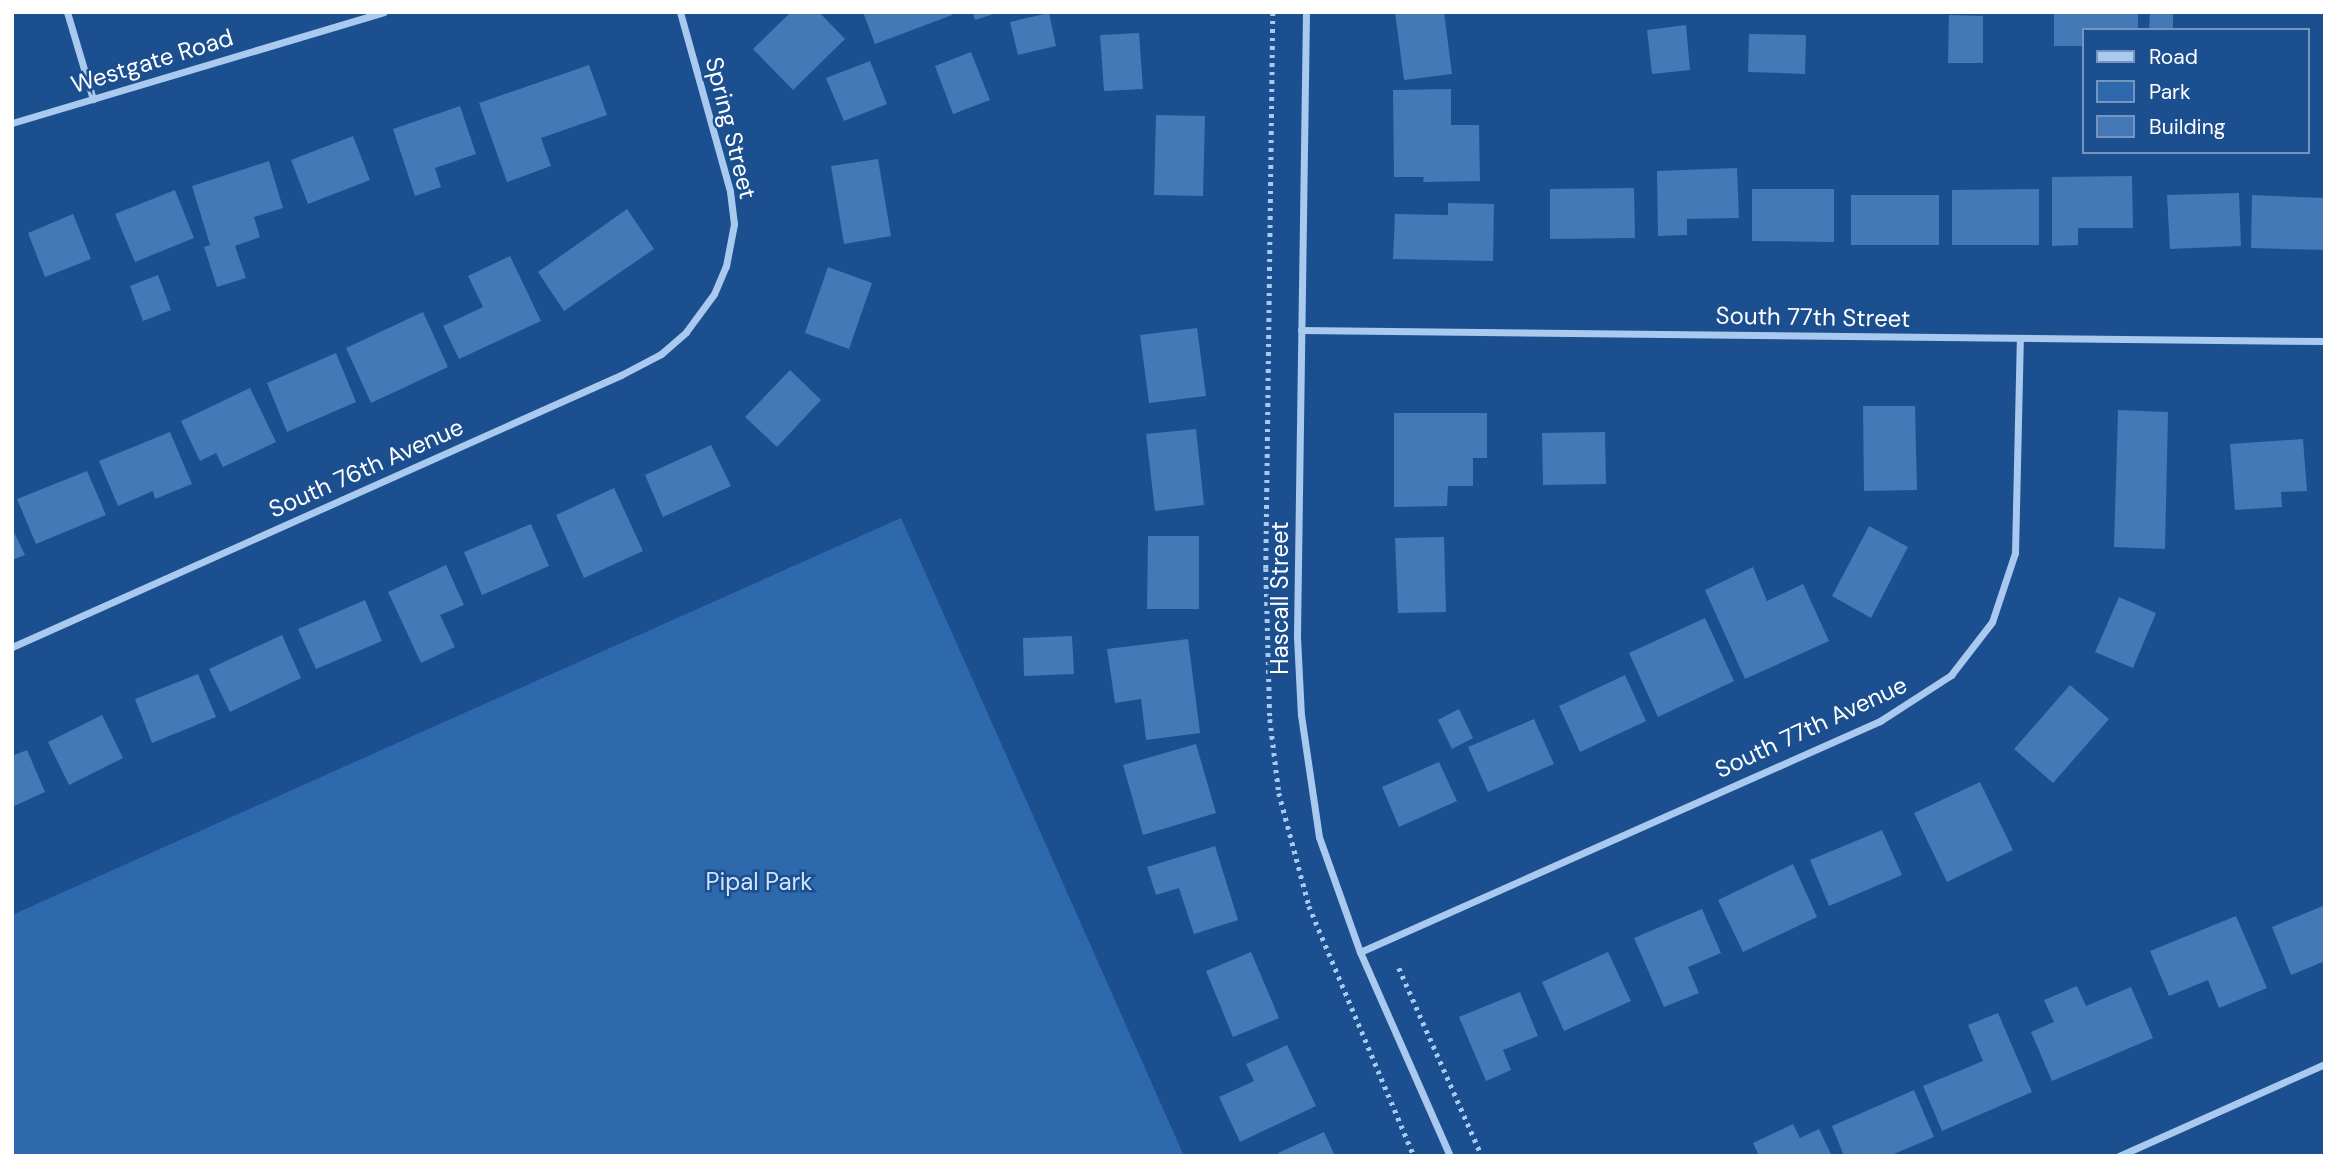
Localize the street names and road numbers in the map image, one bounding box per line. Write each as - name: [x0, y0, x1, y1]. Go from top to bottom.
- street label: Westgate Road: [68, 23, 236, 99]
- street label: Spring Street: [699, 54, 763, 202]
- street label: South 77th Street: [1715, 301, 1911, 333]
- street label: South 76th Avenue: [264, 412, 468, 524]
- street label: Hascall Street: [1266, 521, 1294, 675]
- street label: South 77th Avenue: [1711, 670, 1911, 784]

